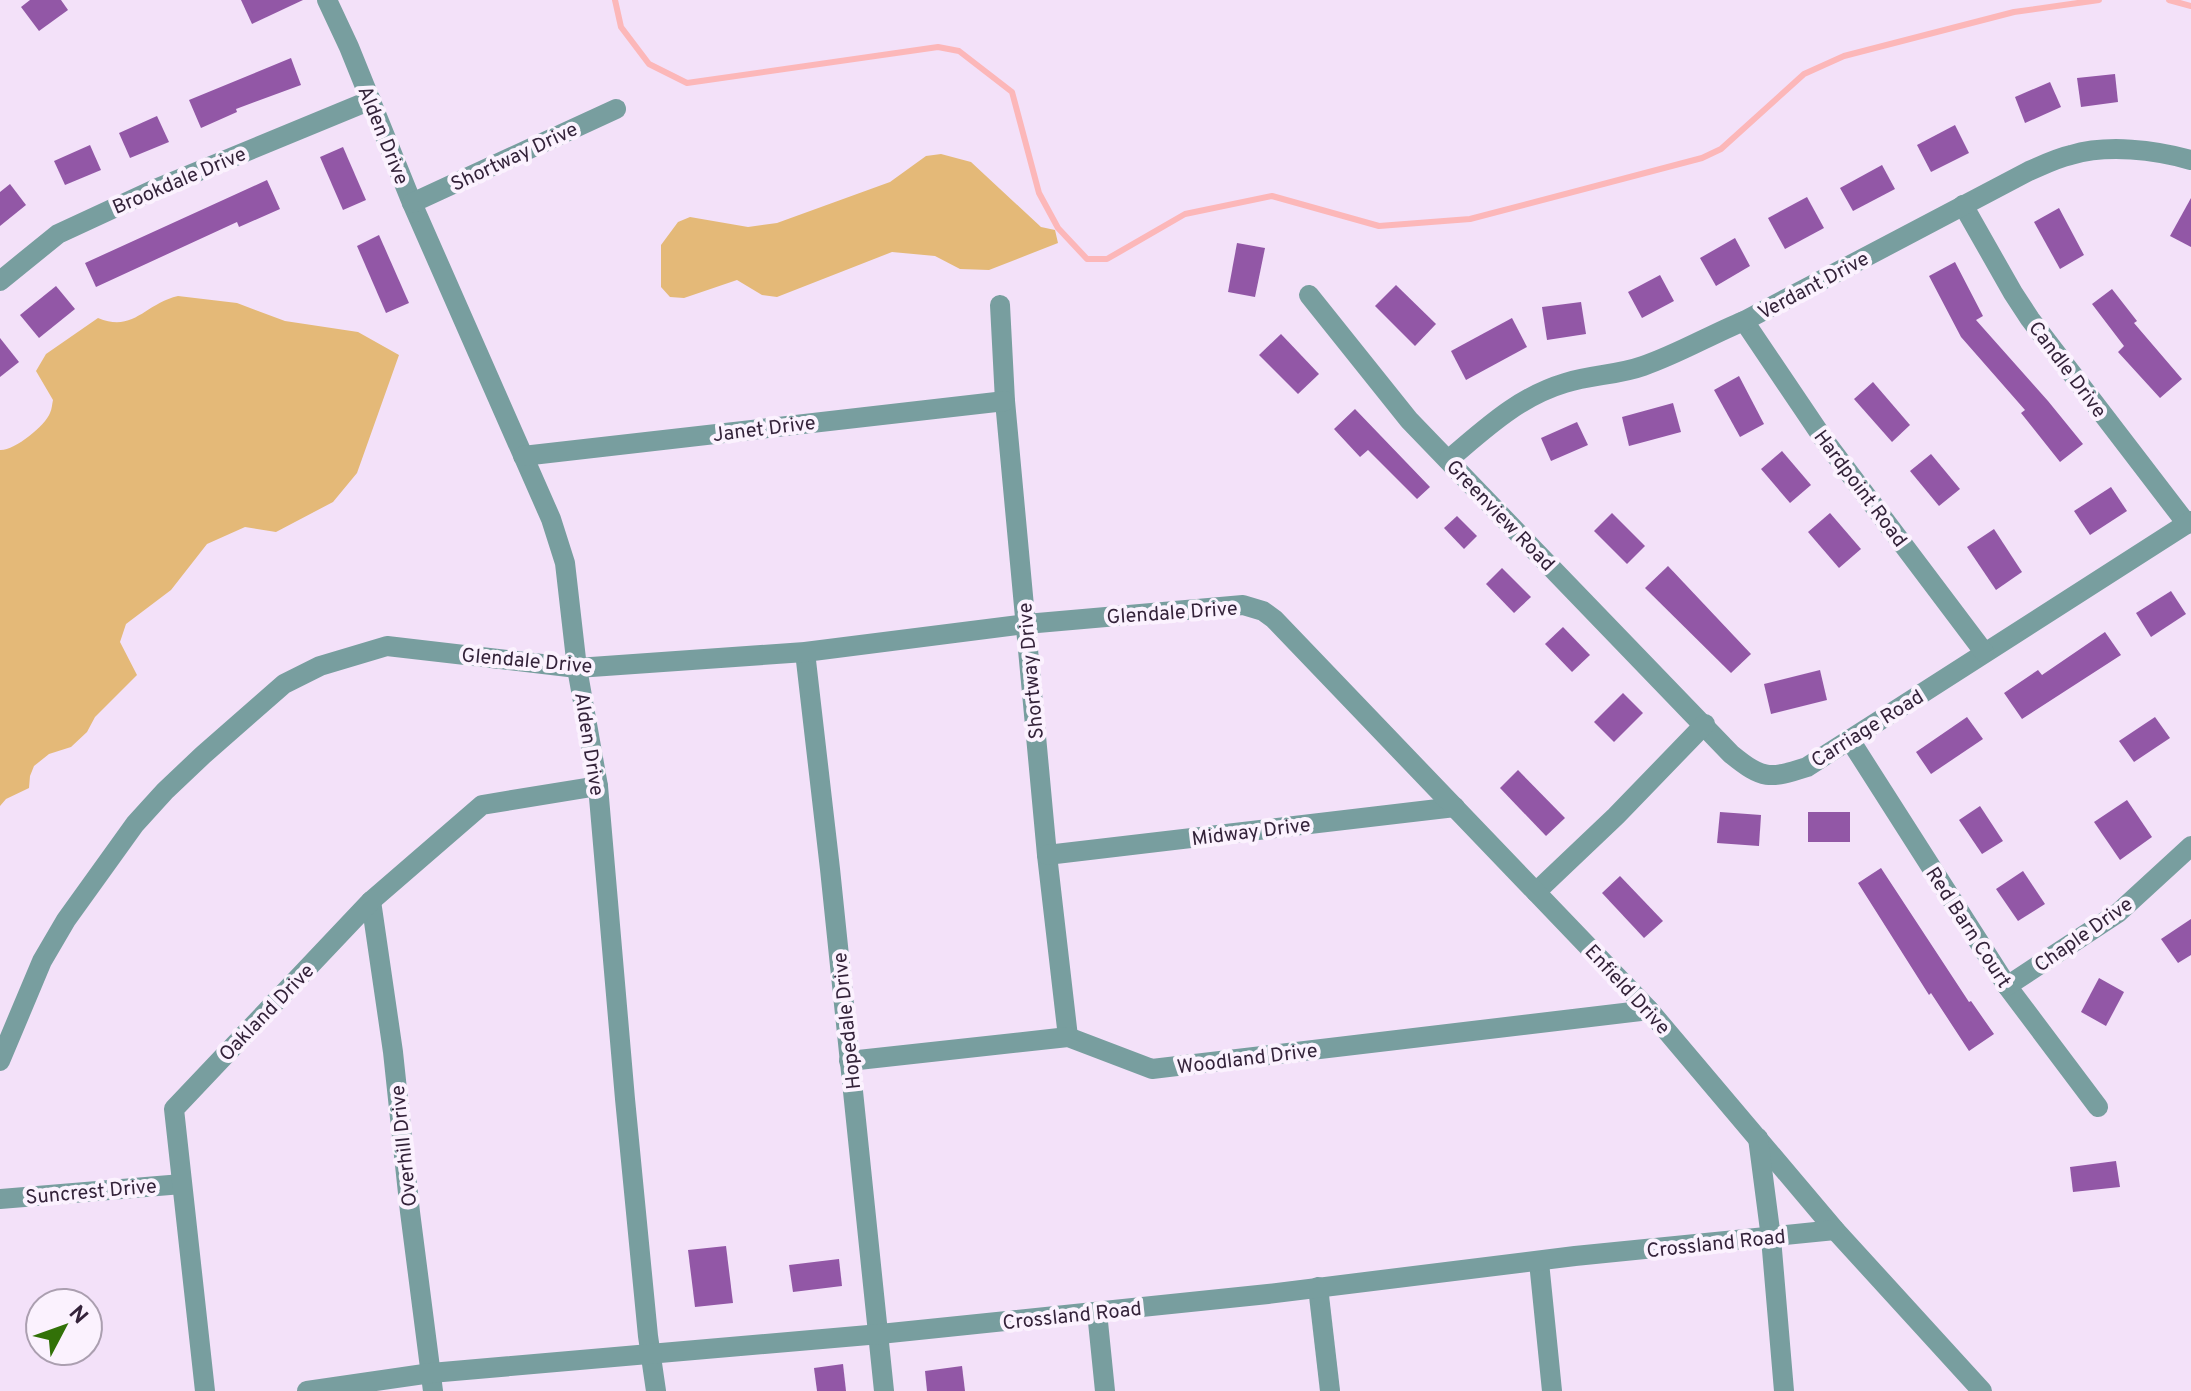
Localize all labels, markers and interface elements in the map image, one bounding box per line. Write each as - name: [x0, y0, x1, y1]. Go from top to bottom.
- street label: Alden Drive: [351, 82, 414, 189]
- street label: Shortway Drive: [447, 117, 582, 199]
- street label: Brookdale Drive: [109, 142, 251, 222]
- street label: Verdant Drive: [1754, 247, 1874, 327]
- street label: Candle Drive: [2022, 317, 2111, 424]
- street label: Janet Drive: [711, 411, 817, 449]
- street label: Hardpoint Road: [1807, 425, 1912, 553]
- street label: Greenview Road: [1440, 455, 1559, 578]
- street label: Glendale Drive: [1106, 596, 1239, 632]
- street label: Shortway Drive: [1013, 601, 1051, 740]
- street label: Glendale Drive: [460, 643, 593, 681]
- street label: Carriage Road: [1807, 685, 1929, 775]
- street label: Alden Drive: [567, 691, 609, 798]
- street label: Midway Drive: [1190, 813, 1312, 853]
- street label: Red Barn Court: [1919, 863, 2016, 993]
- street label: Chaple Drive: [2030, 892, 2138, 979]
- street label: Enfield Drive: [1578, 940, 1675, 1041]
- street label: Hopedale Drive: [828, 951, 868, 1091]
- street label: Oakland Drive: [214, 959, 321, 1068]
- street label: Woodland Drive: [1175, 1038, 1319, 1082]
- street label: Overhill Drive: [386, 1084, 424, 1208]
- street label: Suncrest Drive: [24, 1174, 158, 1212]
- street label: Crossland Road: [1645, 1225, 1787, 1265]
- north arrow: [24, 1287, 104, 1367]
- street label: Crossland Road: [1001, 1297, 1143, 1337]
- text: N: [62, 1301, 93, 1330]

